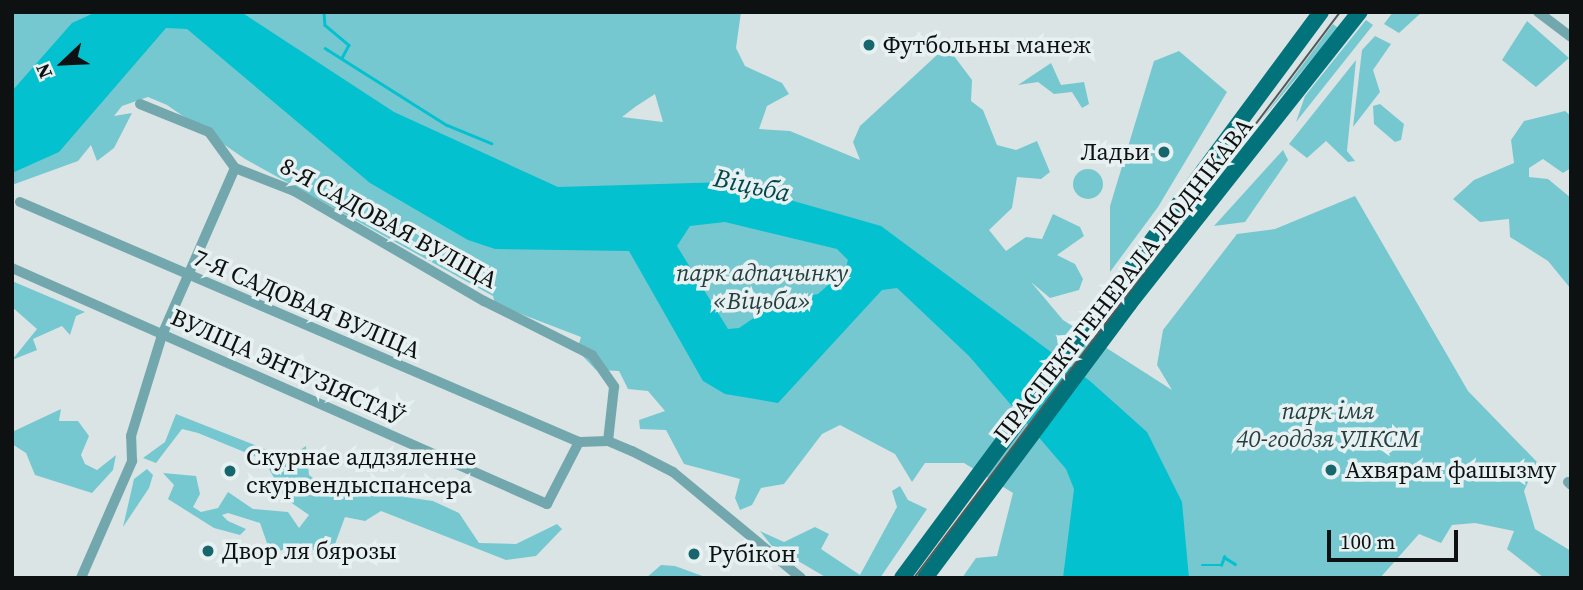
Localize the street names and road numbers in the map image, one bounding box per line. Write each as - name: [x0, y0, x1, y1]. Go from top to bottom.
- street label: ПРАСПЕКТ ГЕНЕРАЛА ЛЮДНІКАВА: [987, 112, 1259, 448]
- street label: 8-Я САДОВАЯ ВУЛІЦА: [275, 151, 503, 295]
- street label: 7-Я САДОВАЯ ВУЛІЦА: [189, 243, 425, 365]
- street label: ВУЛІЦА ЭНТУЗІЯСТАЎ: [166, 302, 410, 432]

